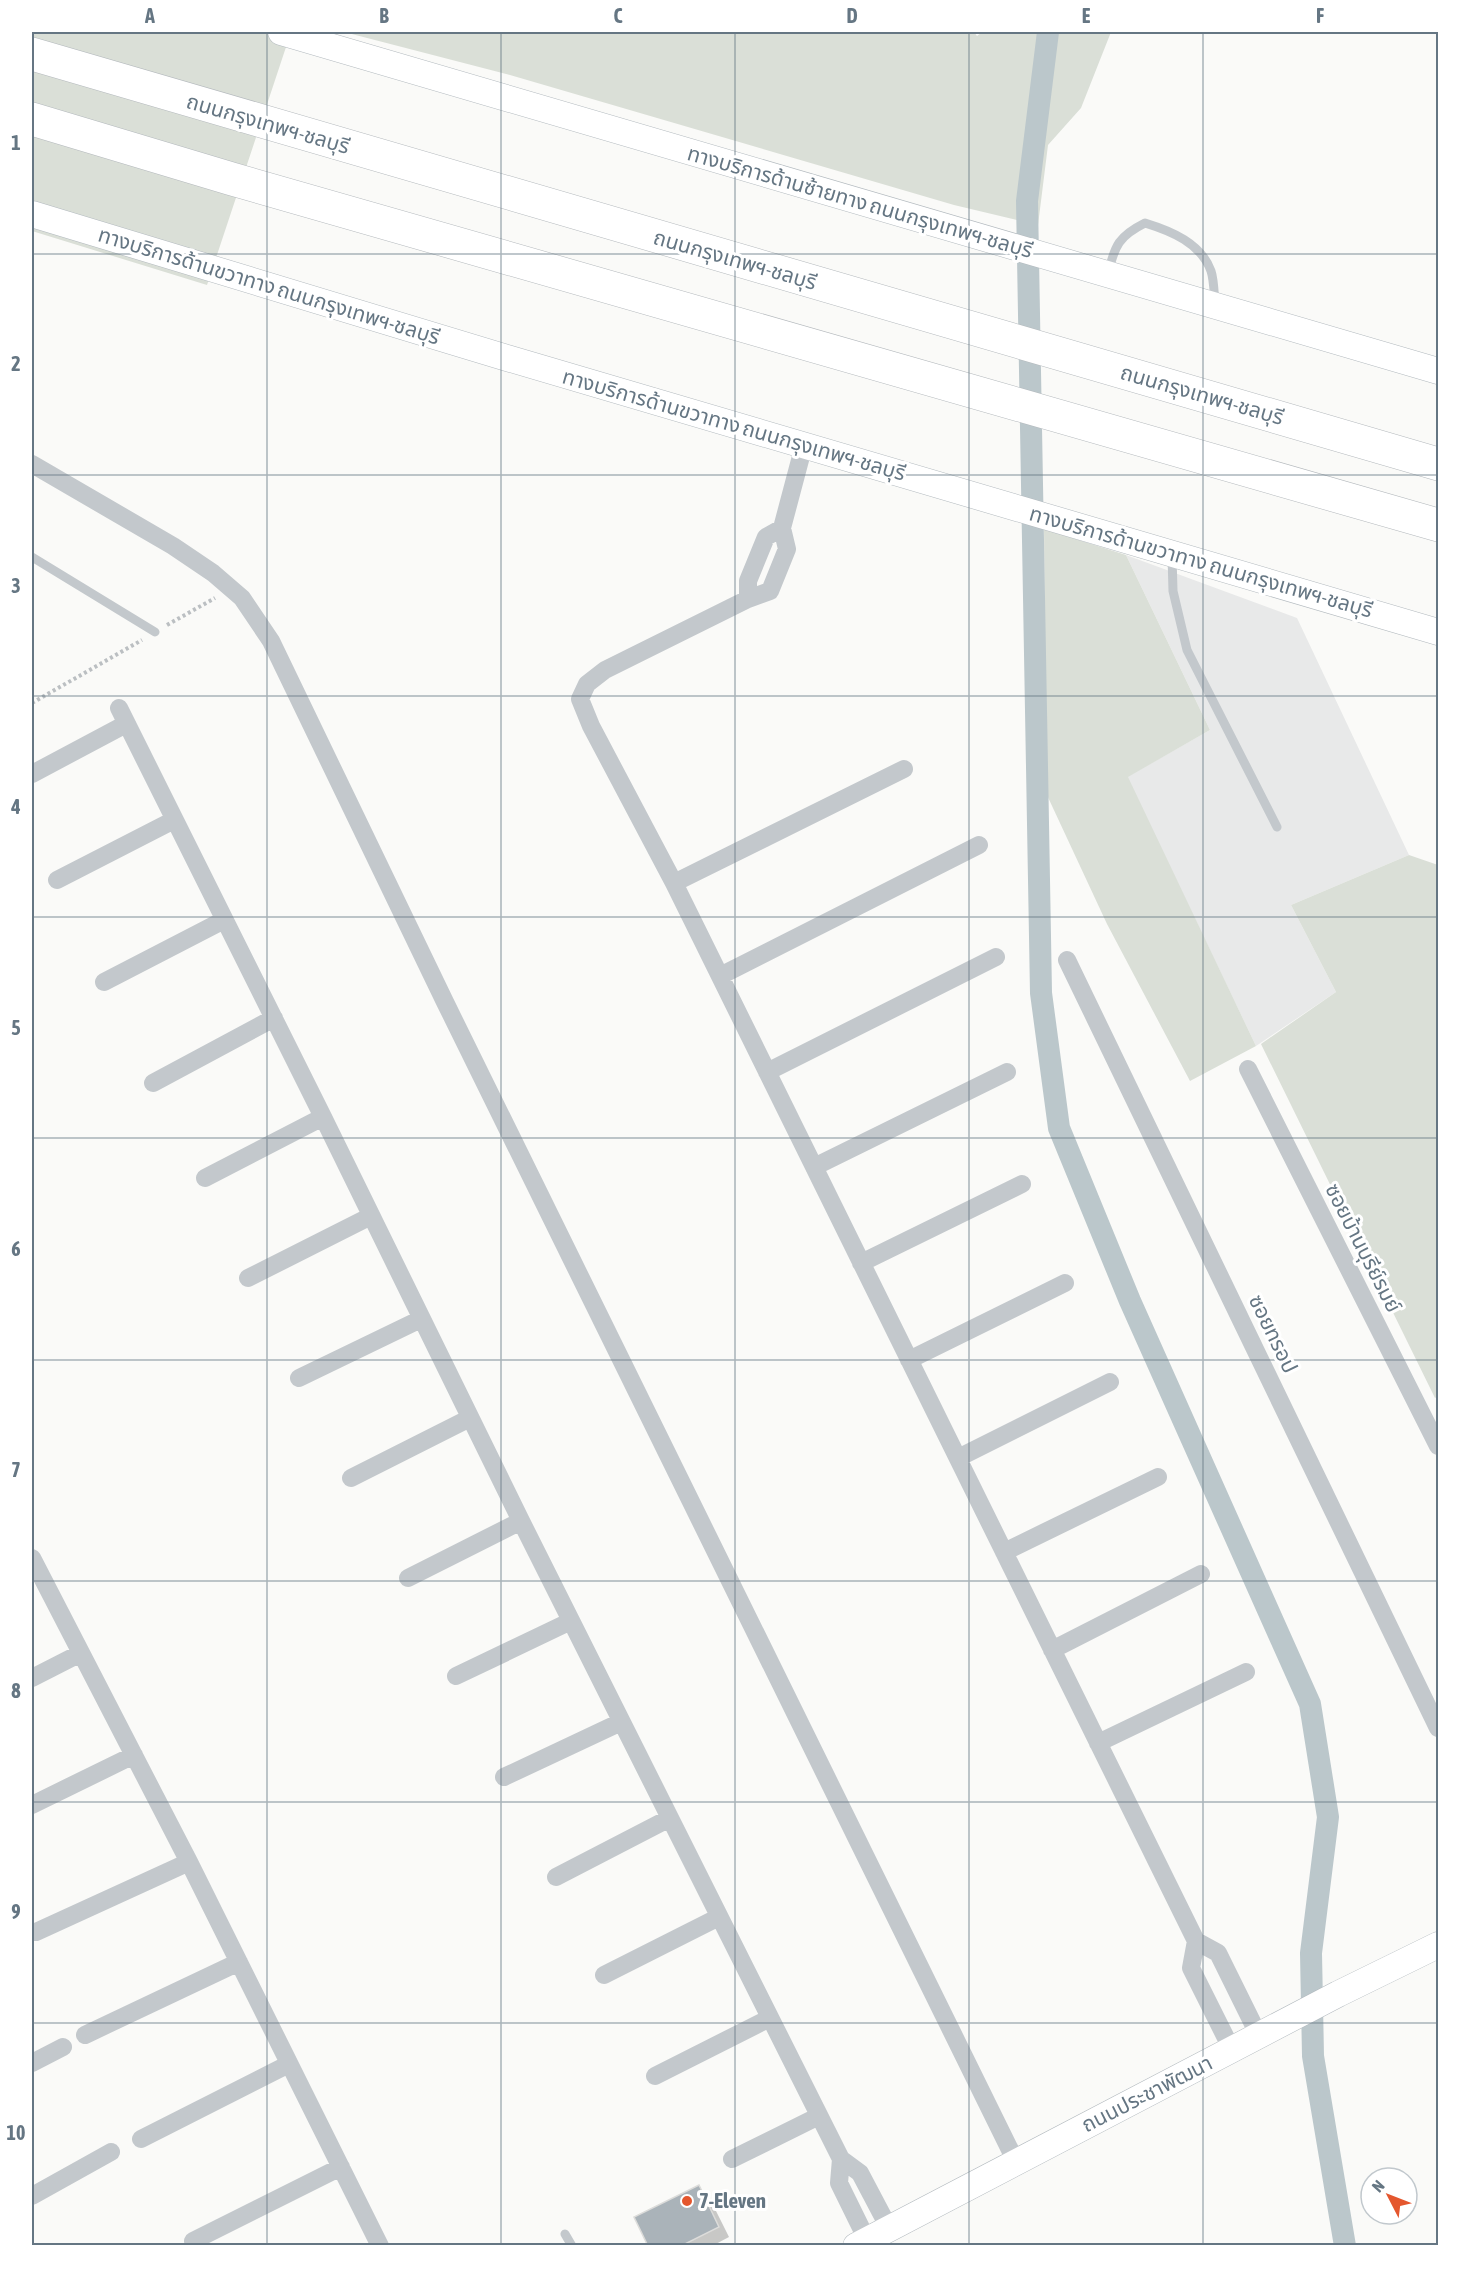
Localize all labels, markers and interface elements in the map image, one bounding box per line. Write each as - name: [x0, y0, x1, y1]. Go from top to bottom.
- text: A: [144, 4, 155, 27]
- text: B: [379, 4, 389, 27]
- text: C: [614, 4, 623, 27]
- text: D: [846, 4, 858, 27]
- text: E: [1082, 4, 1091, 27]
- text: F: [1316, 4, 1324, 27]
- street label: ถนนกรุงเทพฯ-ชลบุรี: [183, 88, 353, 160]
- text: 1: [11, 131, 21, 154]
- street label: ทางบริการด้านซ้ายทาง ถนนกรุงเทพฯ-ชลบุรี: [684, 141, 1036, 263]
- street label: ทางบริการด้านขวาทาง ถนนกรุงเทพฯ-ชลบุรี: [95, 222, 443, 350]
- street label: ถนนกรุงเทพฯ-ชลบุรี: [650, 225, 820, 295]
- text: 2: [11, 352, 21, 375]
- street label: ถนนกรุงเทพฯ-ชลบุรี: [1117, 359, 1287, 431]
- street label: ทางบริการด้านขวาทาง ถนนกรุงเทพฯ-ชลบุรี: [559, 363, 909, 487]
- street label: ทางบริการด้านขวาทาง ถนนกรุงเทพฯ-ชลบุรี: [1026, 500, 1376, 624]
- text: 3: [11, 574, 21, 597]
- text: 4: [10, 795, 21, 818]
- text: 5: [11, 1016, 21, 1039]
- street label: ซอยบ้านบุรีย์รมย์: [1319, 1179, 1407, 1317]
- text: 6: [11, 1237, 21, 1260]
- street label: ซอยทรอป: [1245, 1291, 1303, 1377]
- text: 7: [11, 1458, 21, 1481]
- text: 8: [11, 1679, 21, 1702]
- text: 9: [11, 1900, 21, 1923]
- street label: ถนนประชาพัฒนา: [1077, 2050, 1216, 2136]
- text: 10: [7, 2121, 25, 2144]
- north arrow: [1359, 2166, 1419, 2226]
- text: N: [1368, 2176, 1388, 2195]
- place label: 7-Eleven: [699, 2188, 766, 2212]
- marker: 7-Eleven: [680, 2194, 694, 2208]

